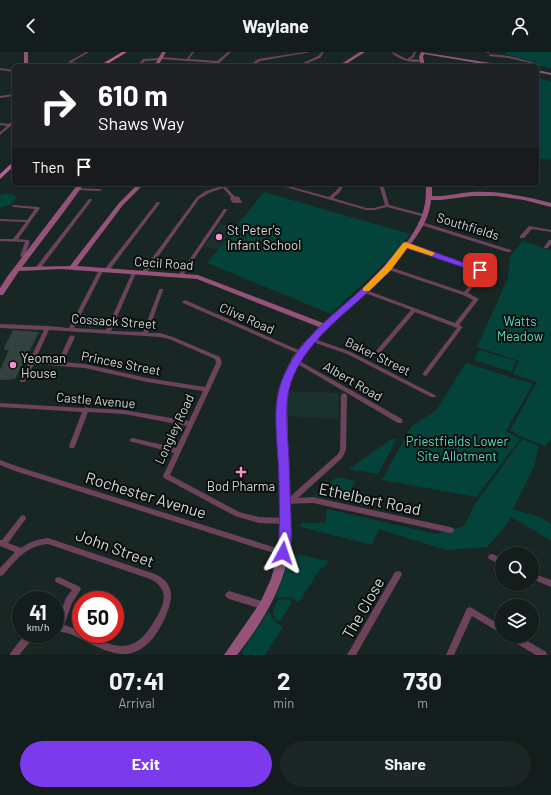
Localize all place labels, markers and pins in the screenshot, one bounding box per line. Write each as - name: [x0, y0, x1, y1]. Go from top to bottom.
- place label: St Peter's Infant School: [227, 222, 301, 253]
- marker: St Peter's Infant School: [214, 232, 224, 242]
- pin: [463, 253, 497, 287]
- place label: Yeoman House: [21, 350, 66, 381]
- marker: Yeoman House: [8, 360, 18, 370]
- marker: Bod Pharma: [236, 467, 246, 477]
- place label: Bod Pharma: [207, 478, 275, 494]

